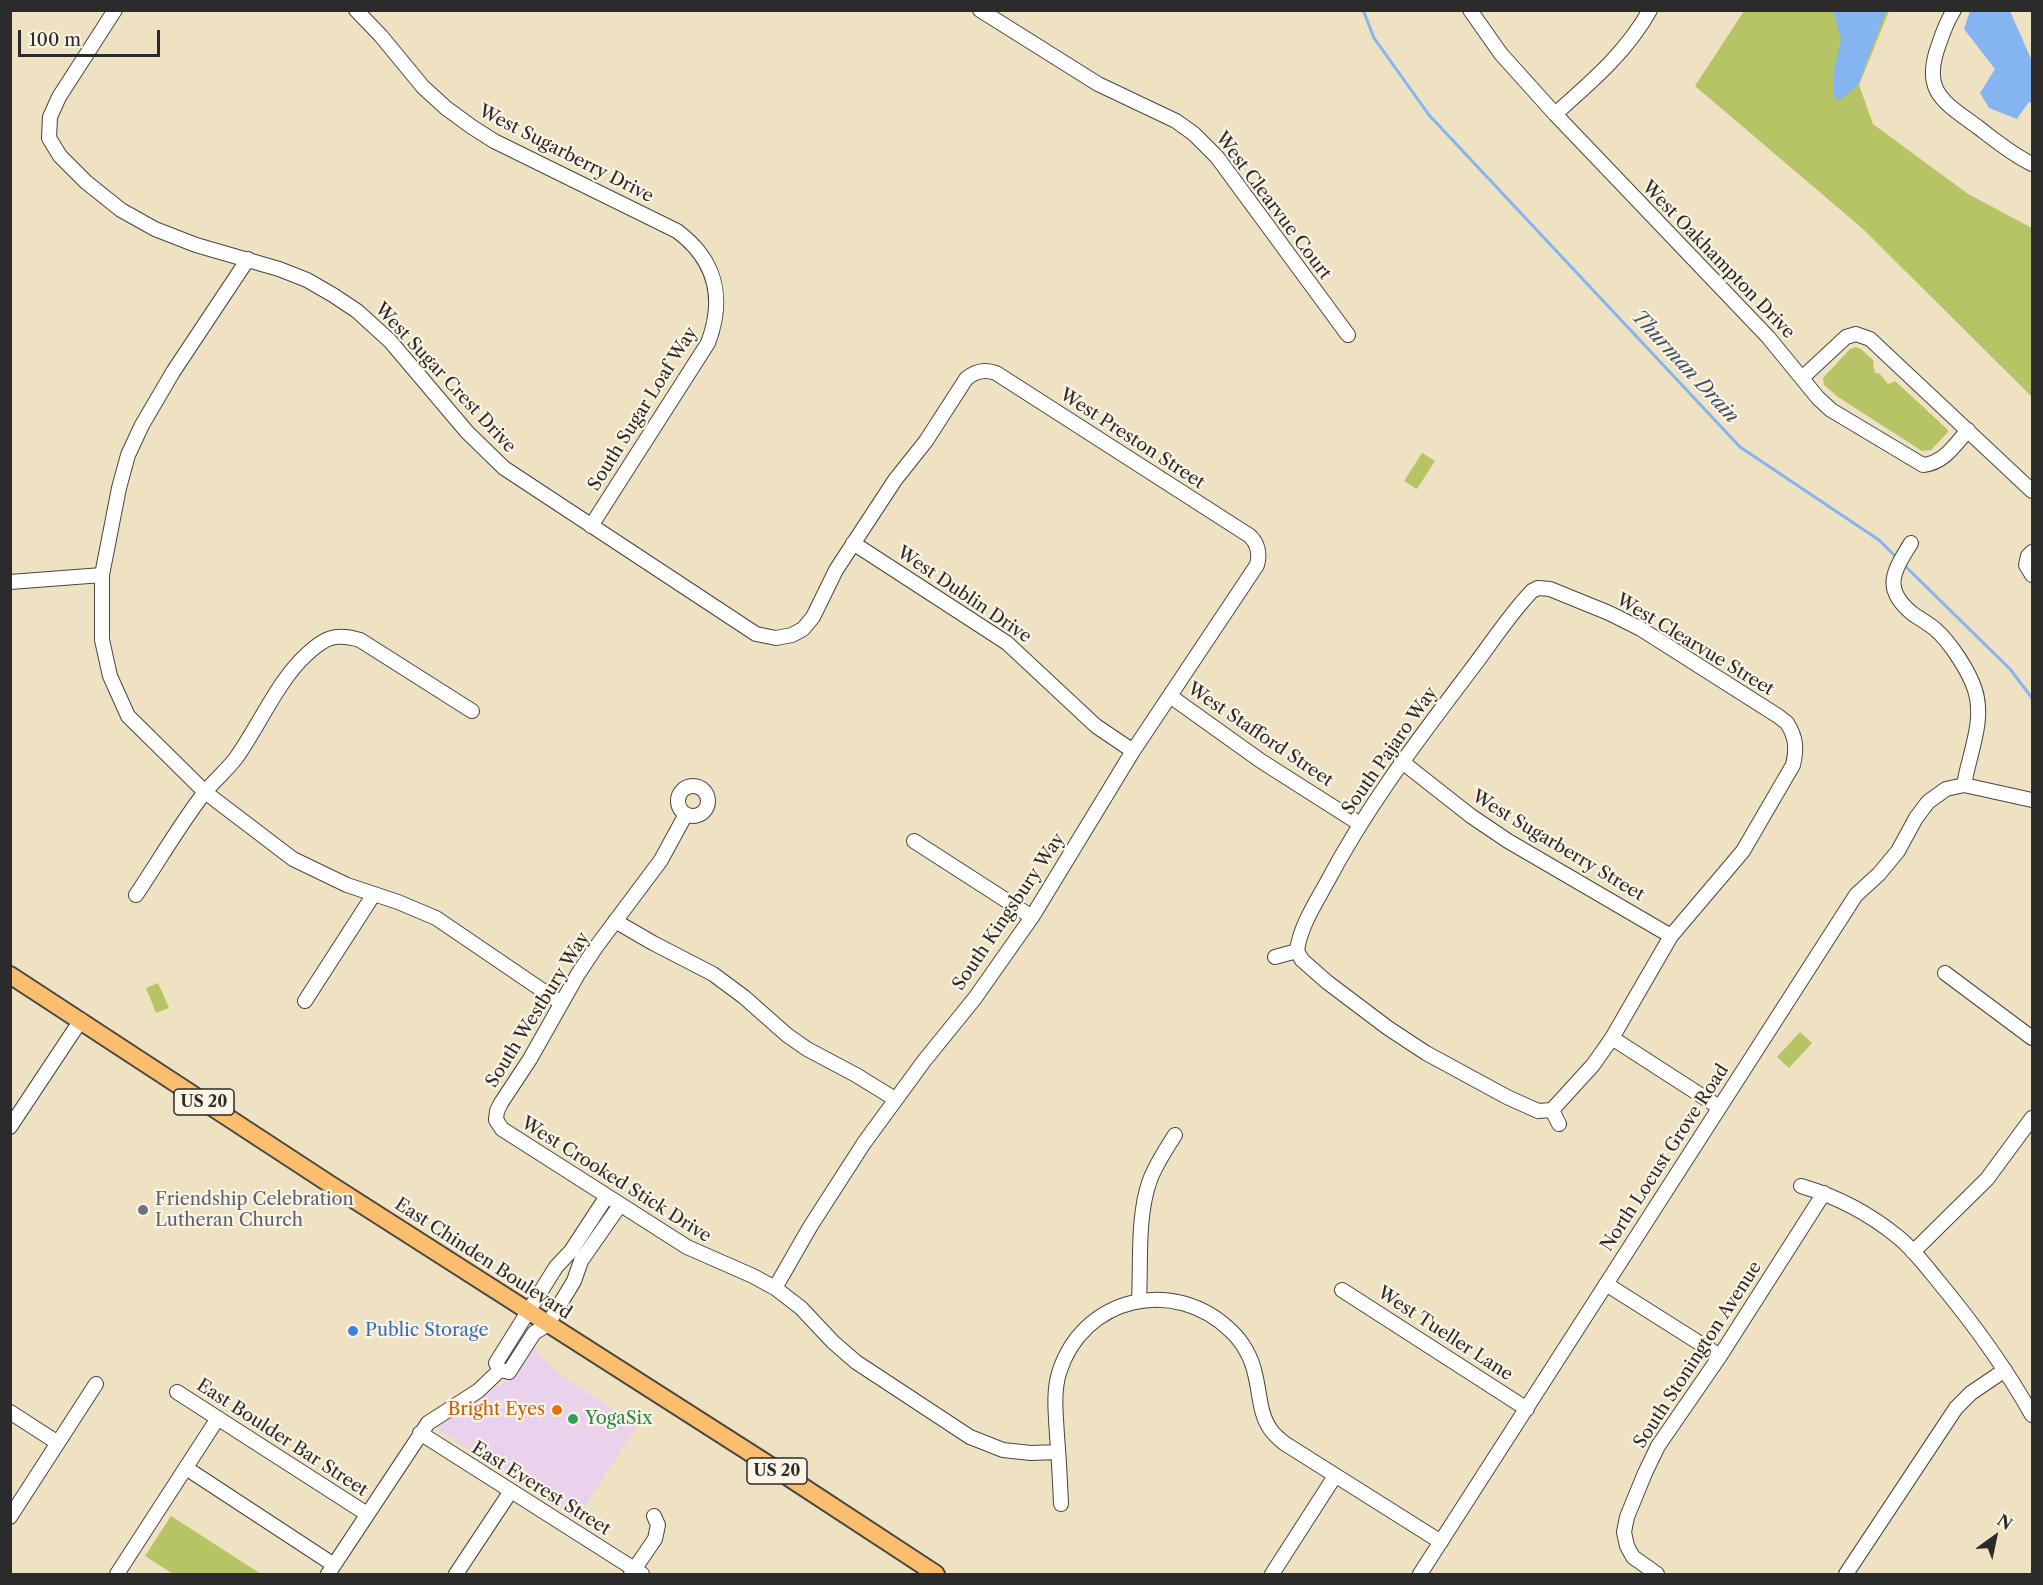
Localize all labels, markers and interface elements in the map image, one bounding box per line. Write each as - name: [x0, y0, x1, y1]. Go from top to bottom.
- scale bar: [21, 18, 164, 56]
- text: 100 m: [29, 29, 81, 51]
- street label: West Sugarberry Drive: [475, 101, 657, 207]
- street label: West Clearvue Court: [1210, 128, 1336, 284]
- street label: West Oakhampton Drive: [1637, 177, 1799, 343]
- street label: West Sugar Crest Drive: [370, 298, 520, 458]
- water label: Thurman Drain: [1626, 305, 1744, 429]
- street label: South Sugar Loaf Way: [584, 323, 702, 495]
- street label: West Preston Street: [1055, 384, 1209, 494]
- street label: West Dublin Drive: [893, 542, 1035, 648]
- street label: West Clearvue Street: [1612, 589, 1778, 701]
- street label: West Stafford Street: [1183, 678, 1337, 792]
- street label: South Pajaro Way: [1338, 683, 1442, 819]
- street label: West Sugarberry Street: [1468, 786, 1648, 906]
- street label: South Kingsbury Way: [948, 829, 1070, 995]
- street label: South Westbury Way: [481, 928, 595, 1092]
- street label: North Locust Grove Road: [1596, 1060, 1734, 1256]
- road number: US 20: [174, 1089, 234, 1115]
- street label: West Crooked Stick Drive: [517, 1113, 715, 1247]
- place label: Friendship Celebration Lutheran Church: [155, 1189, 354, 1232]
- street label: East Chinden Boulevard: [390, 1194, 576, 1324]
- marker: Friendship Celebration Lutheran Church: [136, 1203, 150, 1217]
- street label: South Stonington Avenue: [1629, 1258, 1767, 1452]
- street label: West Tueller Lane: [1373, 1282, 1517, 1386]
- place label: Public Storage: [365, 1320, 489, 1342]
- marker: Public Storage: [346, 1324, 360, 1338]
- street label: East Boulder Bar Street: [192, 1375, 372, 1501]
- place label: Bright Eyes: [448, 1399, 545, 1421]
- marker: Bright Eyes: [550, 1403, 564, 1417]
- place label: YogaSix: [585, 1408, 652, 1430]
- marker: YogaSix: [566, 1412, 580, 1426]
- street label: East Everest Street: [468, 1438, 614, 1540]
- road number: US 20: [747, 1458, 807, 1484]
- north arrow: [1965, 1507, 2025, 1567]
- text: N: [1994, 1510, 2016, 1534]

